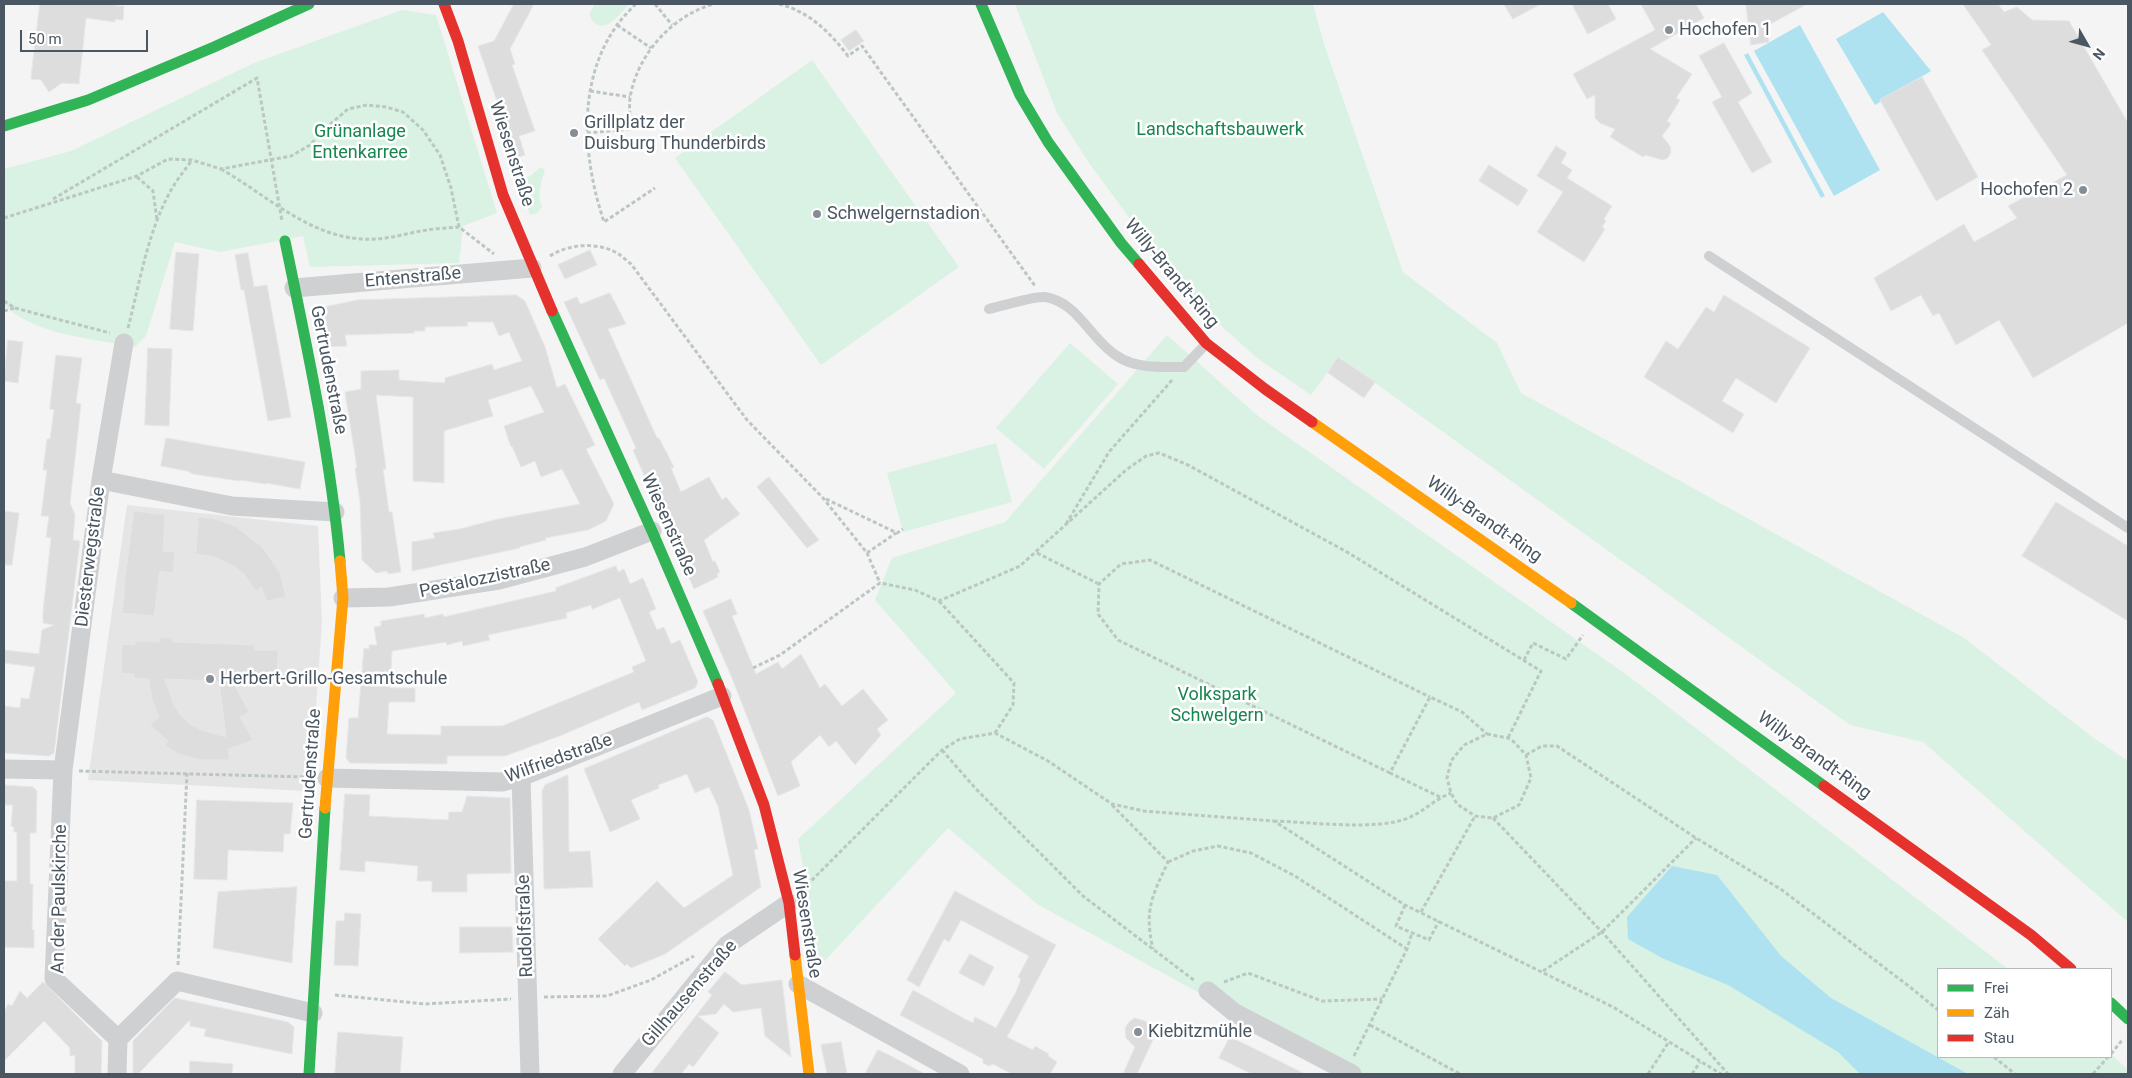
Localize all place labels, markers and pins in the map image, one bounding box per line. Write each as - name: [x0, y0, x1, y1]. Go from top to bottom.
- place label: Hochofen 1: [1679, 19, 1772, 41]
- marker: Hochofen 1: [1663, 24, 1675, 36]
- place label: Grillplatz der Duisburg Thunderbirds: [584, 112, 766, 154]
- marker: Grillplatz der Duisburg Thunderbirds: [568, 127, 580, 139]
- place label: Hochofen 2: [1980, 179, 2073, 201]
- marker: Hochofen 2: [2077, 184, 2089, 196]
- place label: Schwelgernstadion: [827, 203, 980, 225]
- marker: Schwelgernstadion: [811, 208, 823, 220]
- place label: Herbert-Grillo-Gesamtschule: [220, 668, 447, 690]
- marker: Herbert-Grillo-Gesamtschule: [204, 673, 216, 685]
- place label: Kiebitzmühle: [1148, 1021, 1252, 1043]
- marker: Kiebitzmühle: [1132, 1026, 1144, 1038]

